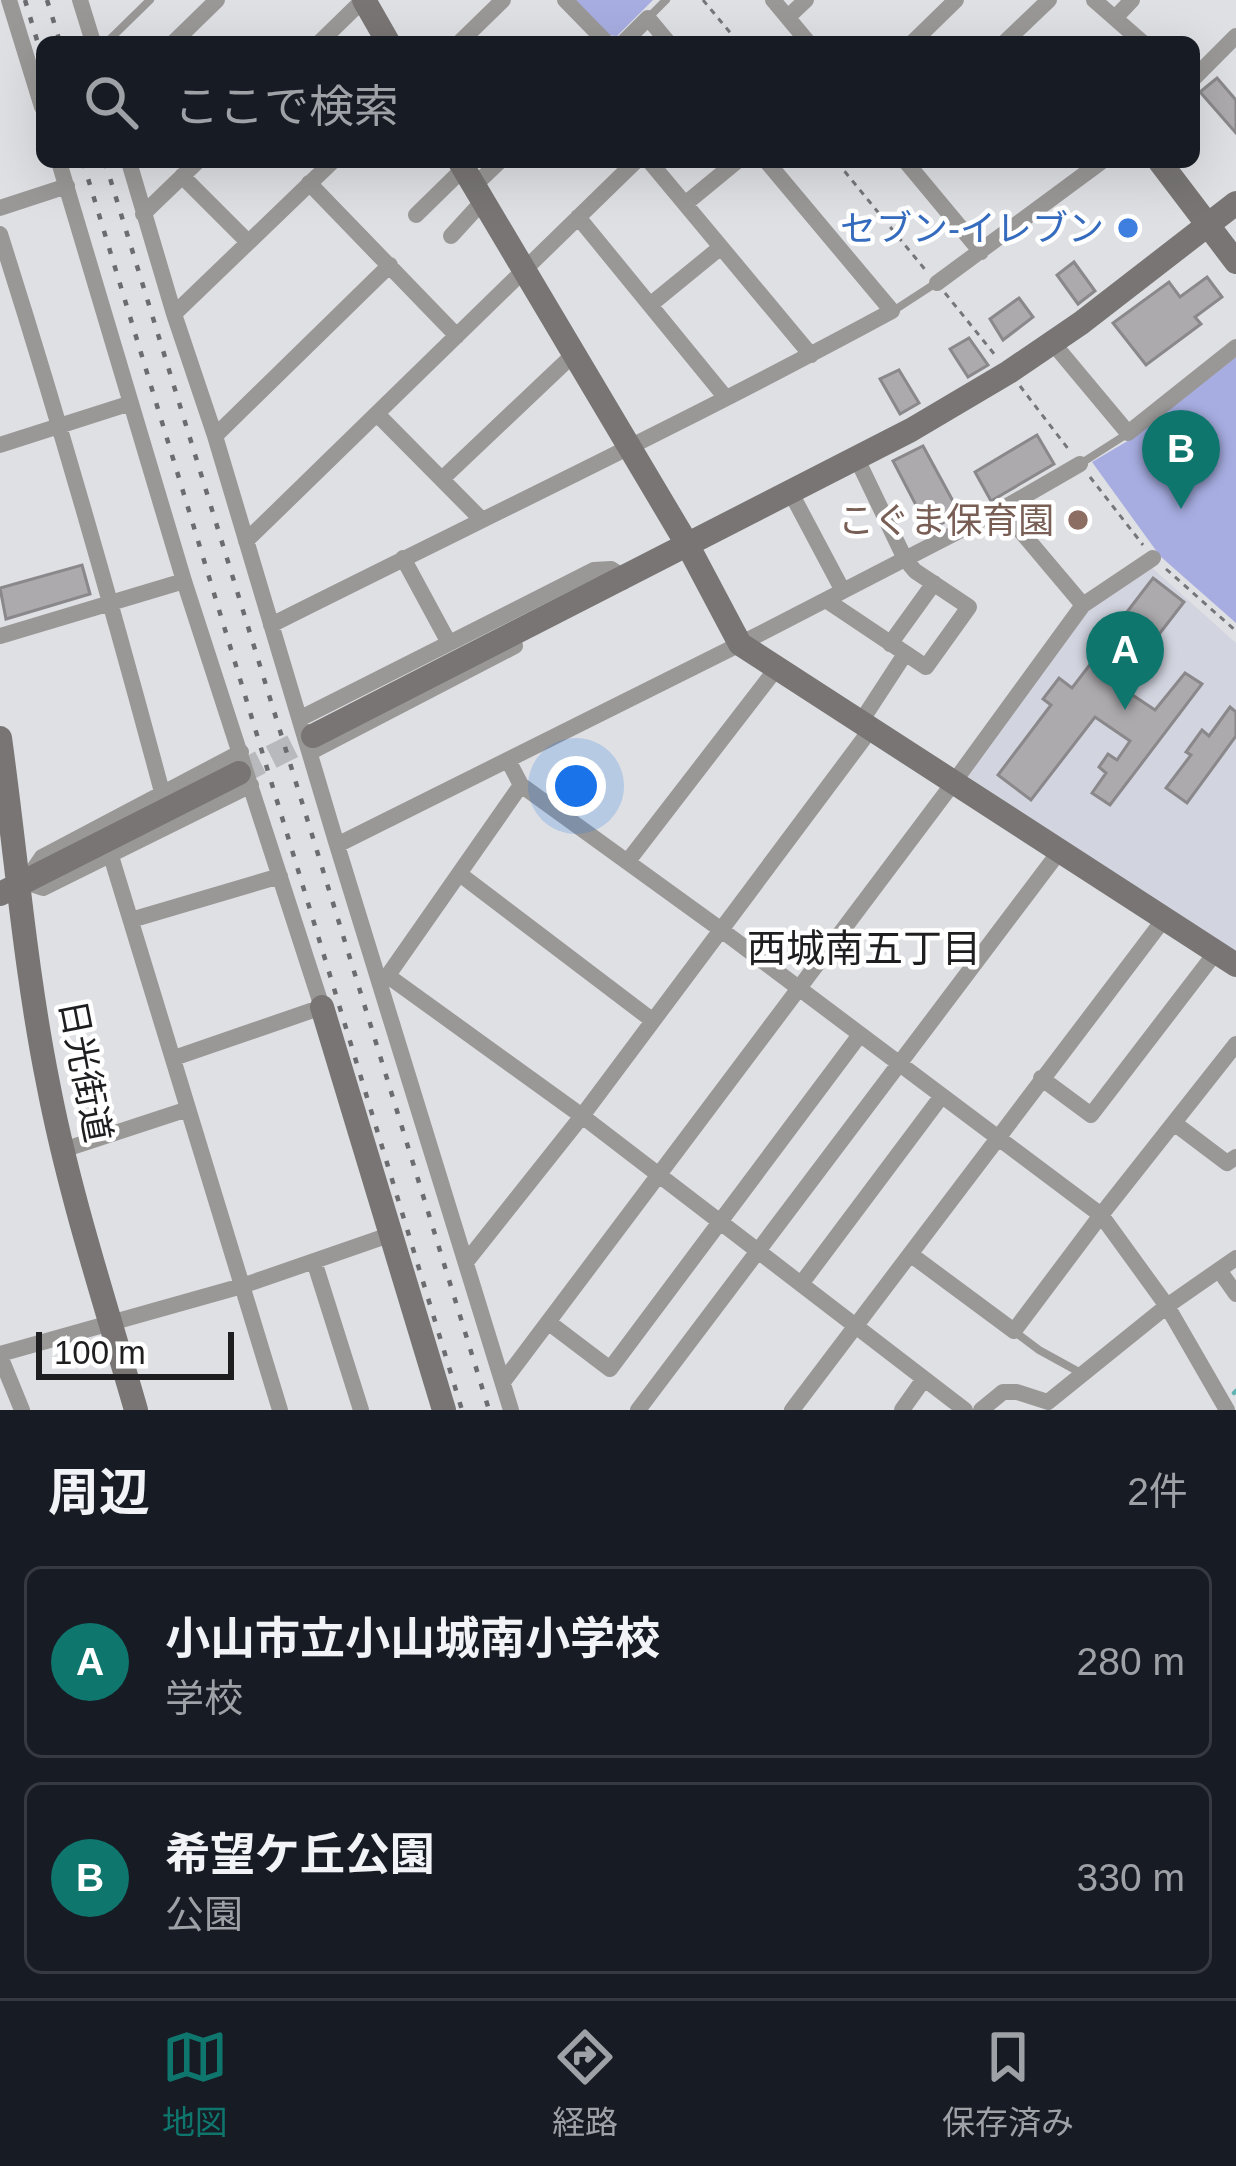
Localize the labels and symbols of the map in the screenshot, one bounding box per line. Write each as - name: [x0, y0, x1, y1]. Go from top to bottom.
- place label: セブン-イレブン: [840, 208, 1104, 249]
- marker: セブン-イレブン: [1115, 215, 1141, 241]
- pin: B: [1142, 410, 1220, 509]
- place label: こぐま保育園: [838, 500, 1054, 541]
- marker: こぐま保育園: [1065, 507, 1091, 533]
- pin: A: [1086, 611, 1164, 710]
- your location: [546, 756, 606, 816]
- district label: 西城南五丁目: [747, 927, 981, 970]
- street label: 日光街道: [52, 996, 119, 1146]
- scale bar: [36, 1326, 234, 1379]

